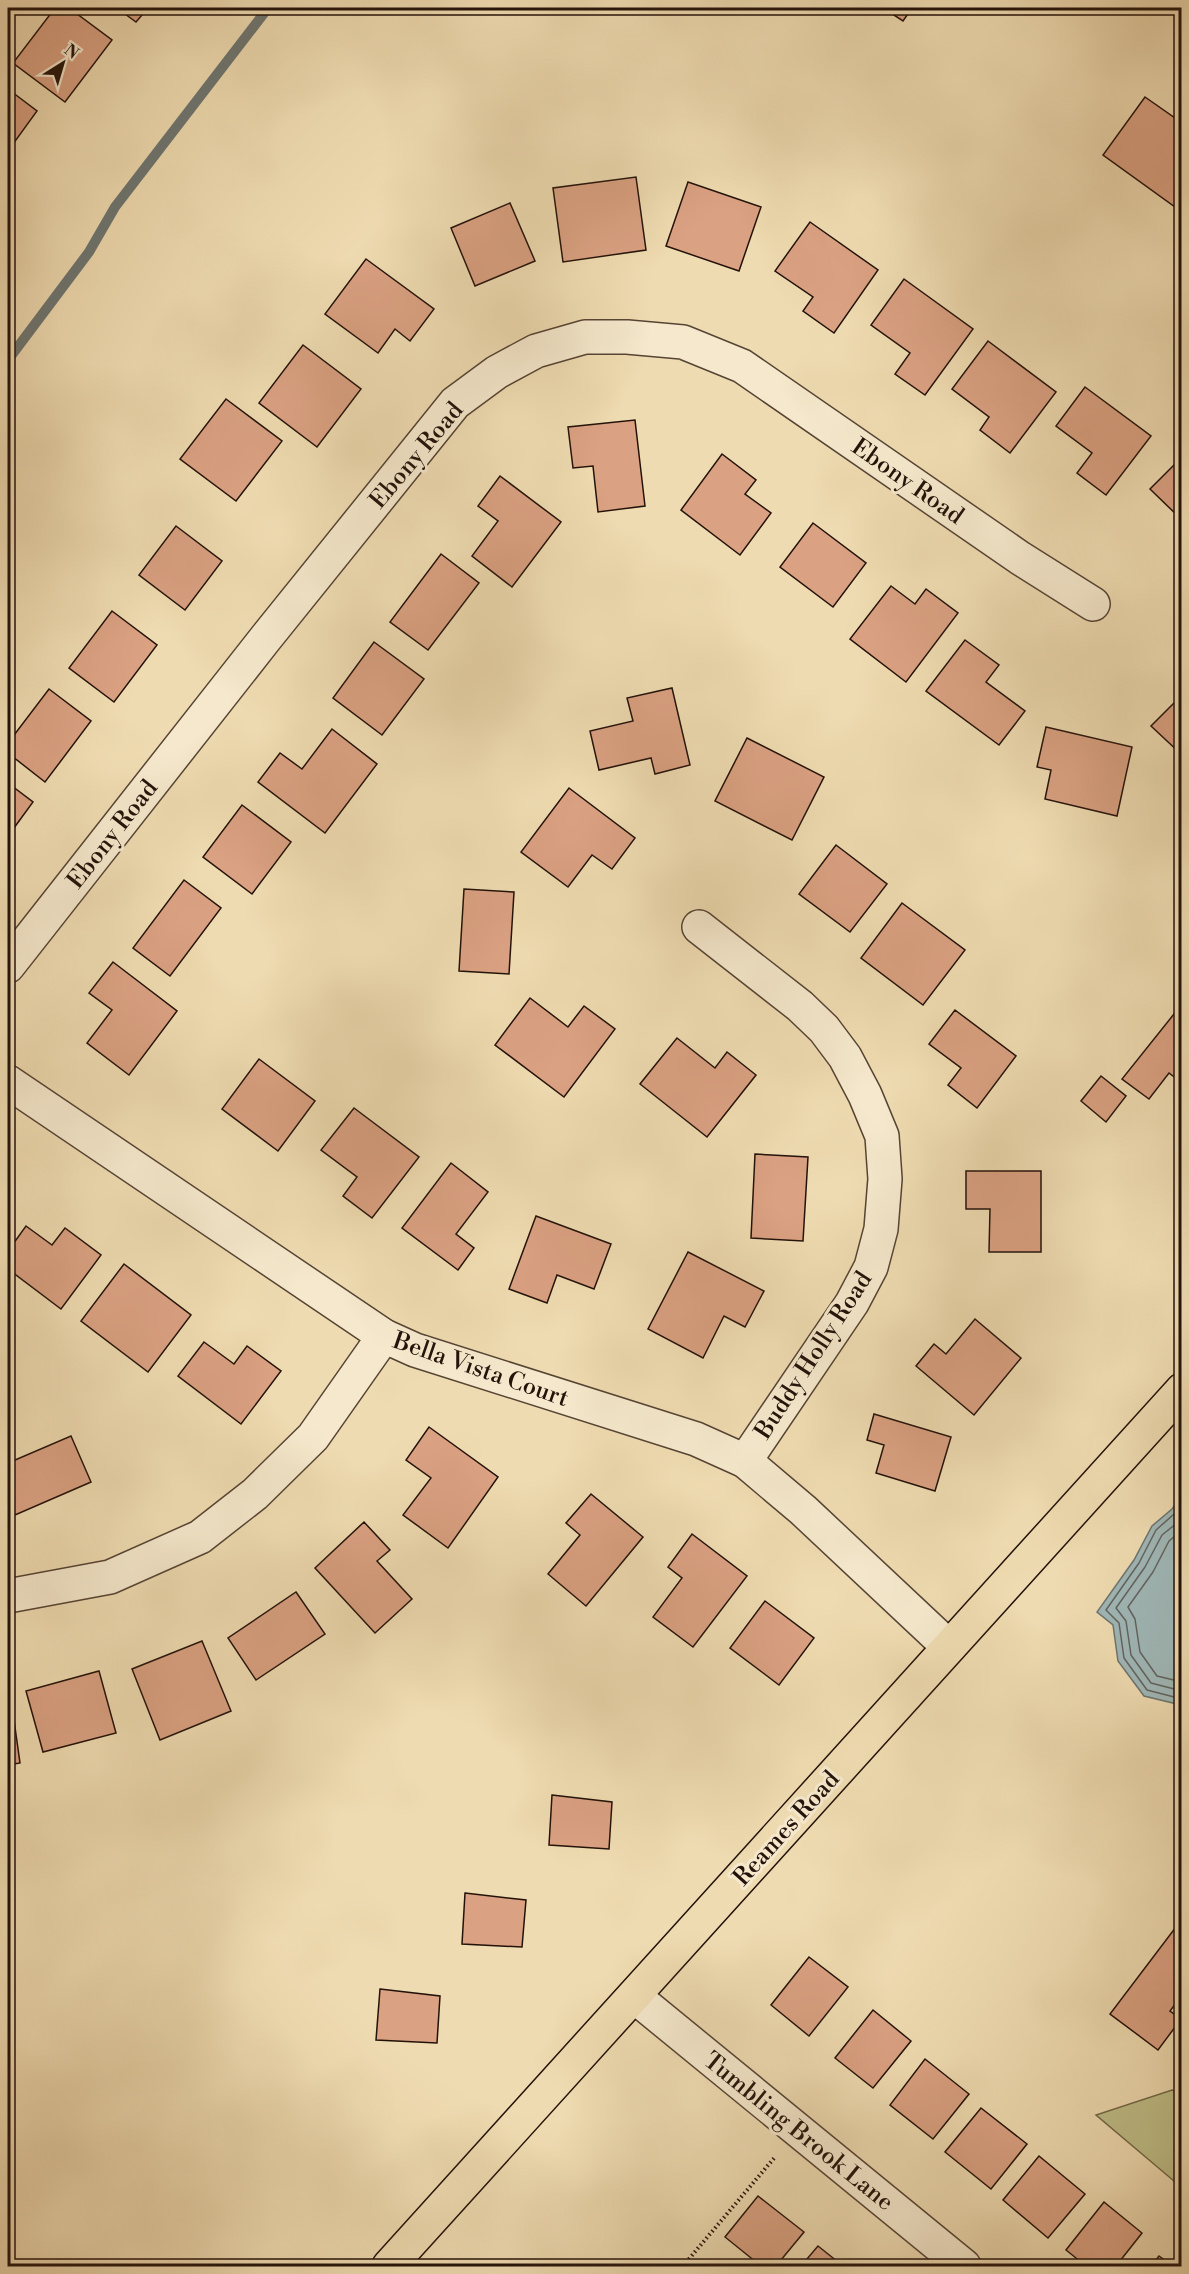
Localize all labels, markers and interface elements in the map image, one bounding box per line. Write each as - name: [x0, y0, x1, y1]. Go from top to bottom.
- north arrow: [33, 33, 93, 93]
- text: N: [60, 40, 83, 64]
- street label: Ebony Road: [363, 396, 470, 515]
- street label: Ebony Road: [846, 432, 970, 532]
- street label: Ebony Road: [61, 774, 165, 895]
- street label: Buddy Holly Road: [748, 1266, 879, 1446]
- street label: Bella Vista Court: [388, 1326, 573, 1414]
- street label: Reames Road: [727, 1765, 847, 1893]
- street label: Tumbling Brook Lane: [697, 2046, 899, 2218]

